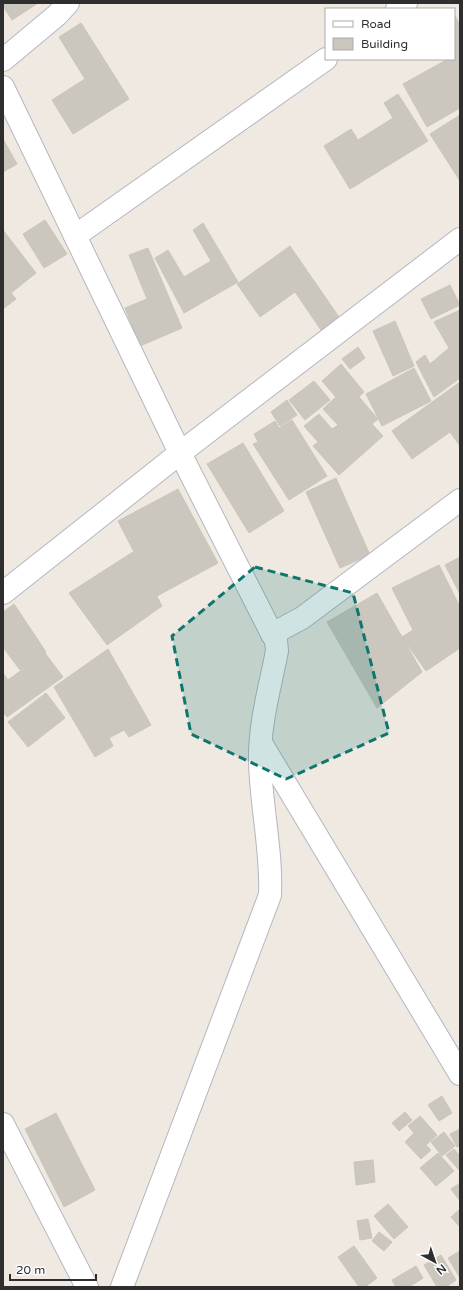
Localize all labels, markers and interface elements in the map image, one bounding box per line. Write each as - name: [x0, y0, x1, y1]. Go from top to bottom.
- legend: [325, 8, 455, 60]
- text: Road: [361, 17, 391, 31]
- text: Building: [361, 37, 408, 51]
- north arrow: [415, 1242, 455, 1282]
- scale bar: [10, 1256, 96, 1282]
- text: N: [434, 1261, 449, 1277]
- text: 20 m: [16, 1263, 45, 1277]

